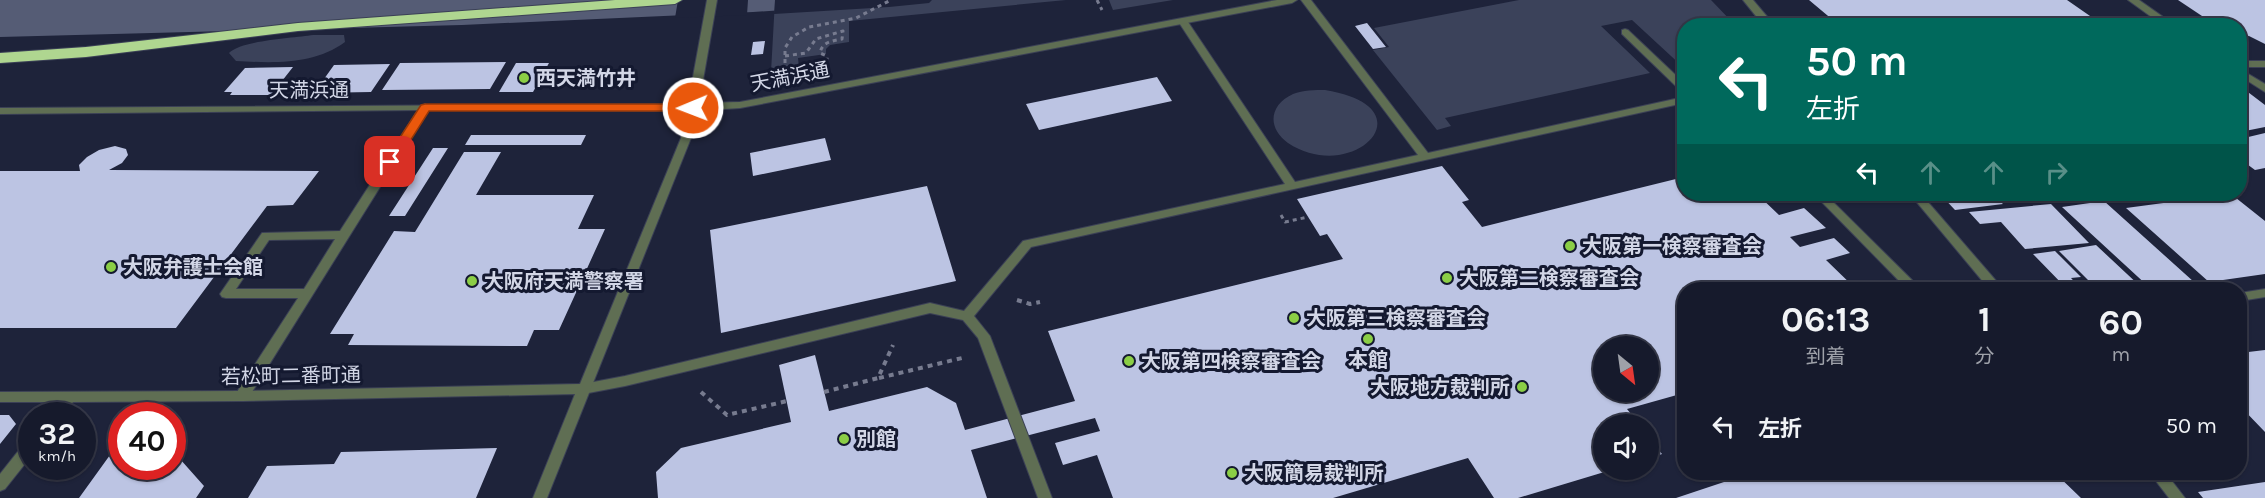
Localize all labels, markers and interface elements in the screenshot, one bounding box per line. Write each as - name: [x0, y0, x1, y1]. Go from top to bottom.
- text: 50 m: [1806, 36, 1908, 86]
- icon: left: [1707, 42, 1785, 120]
- street label: 天満浜通: [749, 58, 831, 96]
- place label: 西天満竹井: [536, 67, 636, 90]
- marker: 西天満竹井: [517, 71, 531, 85]
- position arrow: [661, 76, 725, 140]
- street label: 天満浜通: [269, 79, 349, 102]
- text: 左折: [1806, 93, 1860, 125]
- pin: [364, 136, 415, 187]
- icon: arrive: [373, 145, 406, 178]
- icon: left: [1851, 156, 1884, 189]
- icon: ahead: [1914, 156, 1947, 189]
- icon: ahead: [1977, 156, 2010, 189]
- icon: right: [2040, 156, 2073, 189]
- place label: 大阪第一検察審査会: [1582, 235, 1762, 258]
- marker: 大阪第一検察審査会: [1563, 239, 1577, 253]
- place label: 大阪弁護士会館: [123, 256, 263, 279]
- marker: 大阪弁護士会館: [104, 260, 118, 274]
- place label: 大阪第二検察審査会: [1459, 267, 1639, 290]
- place label: 大阪府天満警察署: [484, 270, 644, 293]
- marker: 大阪第二検察審査会: [1440, 271, 1454, 285]
- marker: 大阪府天満警察署: [465, 274, 479, 288]
- text: 06:13: [1781, 298, 1871, 340]
- text: 1: [1978, 298, 1991, 340]
- text: 60: [2098, 301, 2143, 343]
- place label: 大阪第三検察審査会: [1306, 307, 1486, 330]
- marker: 大阪第三検察審査会: [1287, 311, 1301, 325]
- marker: 本館: [1361, 332, 1375, 346]
- north arrow: [1593, 336, 1659, 402]
- map controls: [1593, 336, 1659, 480]
- text: m: [2111, 343, 2130, 366]
- text: 到着: [1806, 345, 1846, 368]
- text: 分: [1974, 345, 1994, 368]
- place label: 本館: [1348, 349, 1388, 372]
- place label: 大阪第四検察審査会: [1141, 350, 1321, 373]
- marker: 大阪第四検察審査会: [1122, 354, 1136, 368]
- street label: 若松町二番町通: [221, 363, 361, 389]
- place label: 大阪地方裁判所: [1370, 376, 1510, 399]
- marker: 大阪地方裁判所: [1515, 380, 1529, 394]
- speed limit sign: 40: [108, 402, 186, 480]
- icon: left: [1707, 410, 1740, 443]
- text: 50 m: [2166, 413, 2217, 439]
- button: sound: [1593, 414, 1659, 480]
- text: 32: [39, 416, 75, 452]
- text: 左折: [1758, 416, 1802, 442]
- place label: 別館: [856, 428, 896, 451]
- marker: 別館: [837, 432, 851, 446]
- text: km/h: [38, 447, 76, 465]
- place label: 大阪簡易裁判所: [1244, 462, 1384, 485]
- marker: 大阪簡易裁判所: [1225, 466, 1239, 480]

